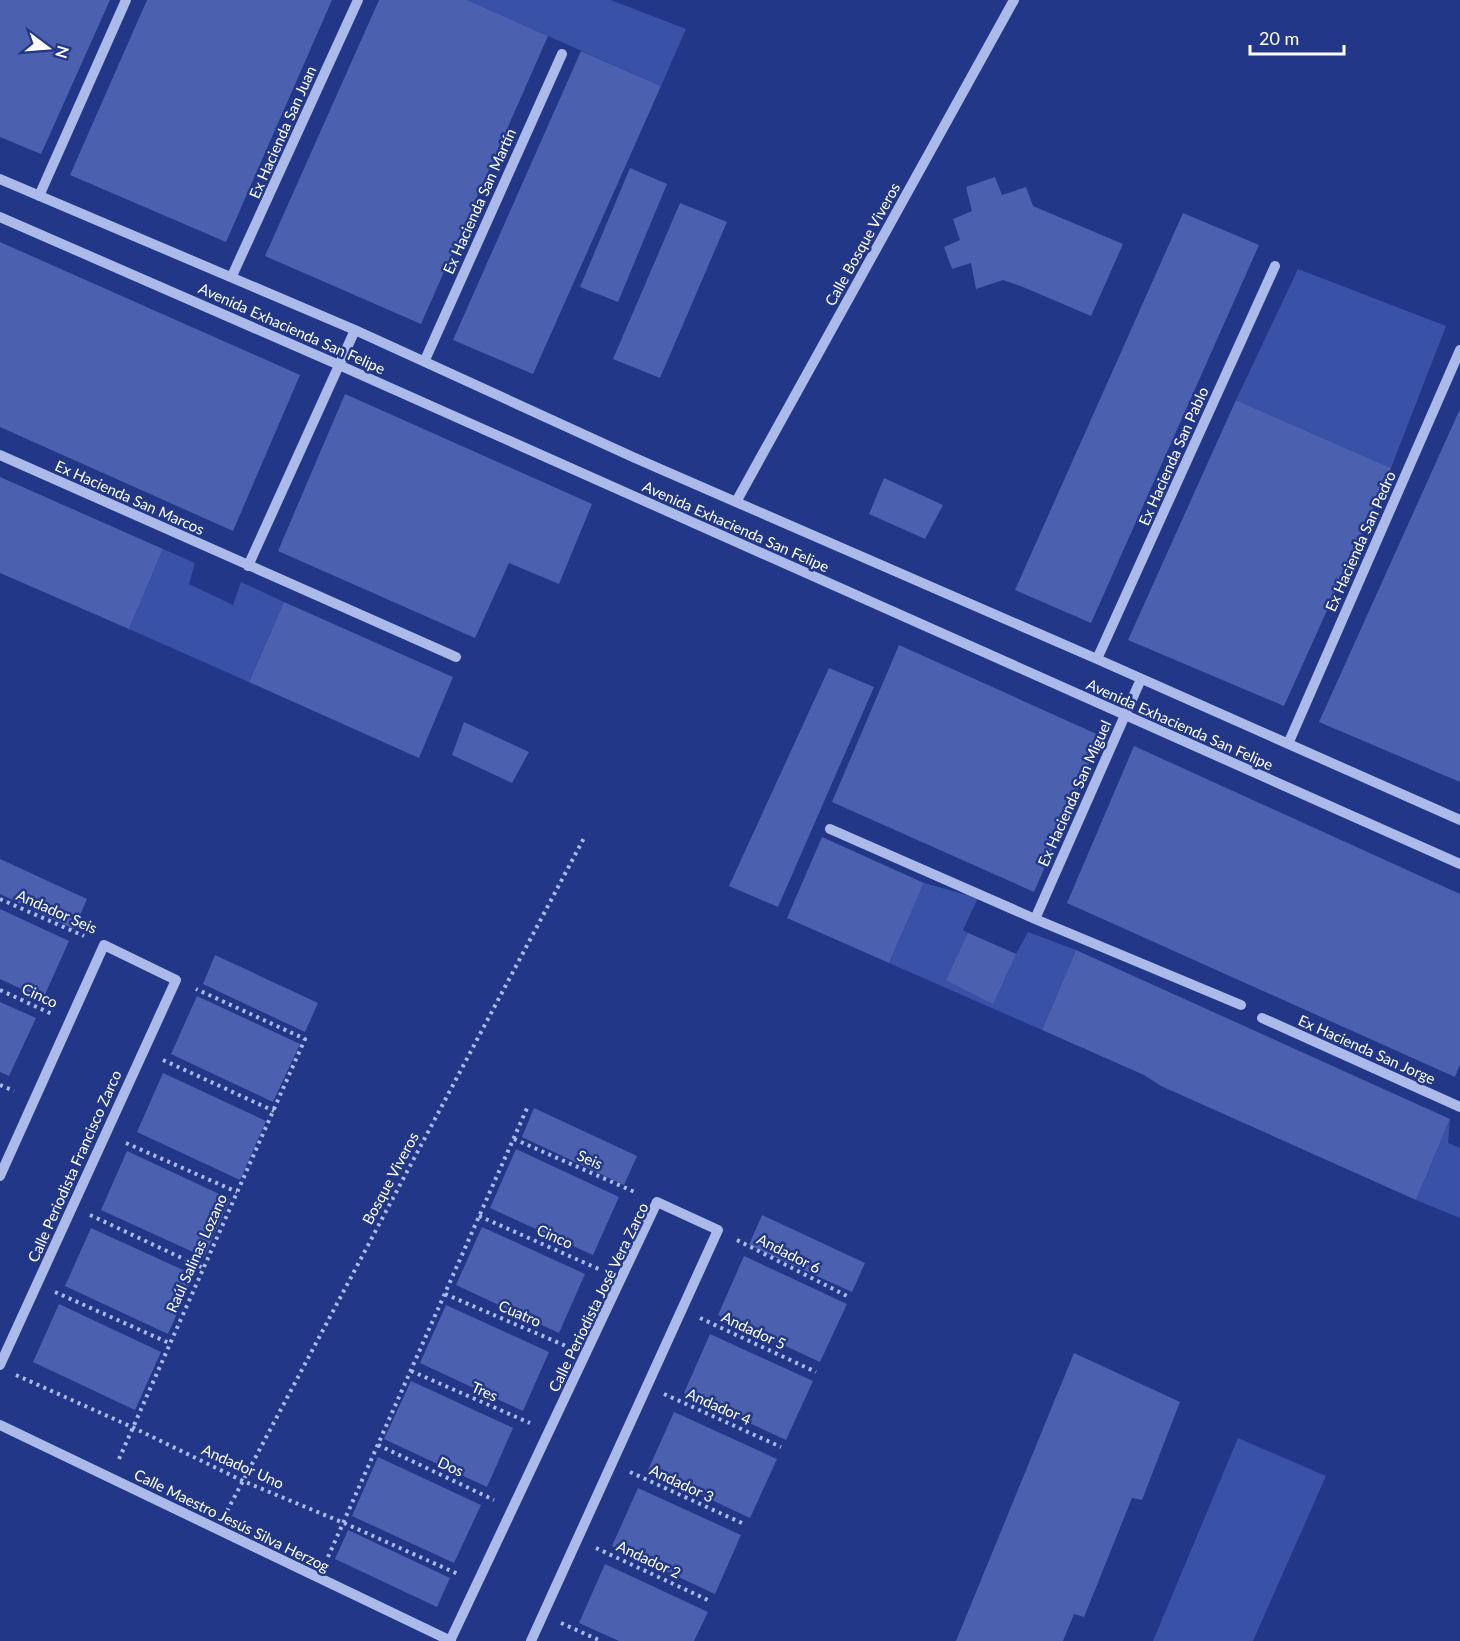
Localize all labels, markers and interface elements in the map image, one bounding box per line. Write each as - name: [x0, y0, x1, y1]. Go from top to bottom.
- north arrow: [18, 18, 78, 78]
- scale bar: [1250, 18, 1344, 56]
- text: 20 m: [1259, 27, 1299, 49]
- text: N: [52, 44, 74, 61]
- street label: Ex Hacienda San Juan: [245, 63, 319, 201]
- street label: Ex Hacienda San Martín: [439, 125, 519, 277]
- street label: Calle Bosque Viveros: [821, 179, 903, 309]
- street label: Avenida Exhacienda San Felipe: [196, 279, 388, 377]
- street label: Ex Hacienda San Pablo: [1134, 384, 1212, 528]
- street label: Ex Hacienda San Marcos: [53, 456, 207, 538]
- street label: Ex Hacienda San Pedro: [1321, 468, 1399, 614]
- street label: Avenida Exhacienda San Felipe: [640, 477, 832, 575]
- street label: Avenida Exhacienda San Felipe: [1084, 675, 1276, 773]
- street label: Ex Hacienda San Miguel: [1034, 717, 1114, 869]
- street label: Andador Seis: [14, 885, 100, 937]
- street label: Cinco: [19, 979, 61, 1011]
- street label: Ex Hacienda San Jorge: [1296, 1011, 1438, 1087]
- street label: Calle Periodista Francisco Zarco: [23, 1067, 125, 1265]
- street label: Bosque Viveros: [358, 1129, 422, 1227]
- street label: Seis: [574, 1145, 606, 1173]
- street label: Raúl Salinas Lozano: [162, 1191, 230, 1315]
- street label: Calle Periodista José Vera Zarco: [544, 1200, 652, 1394]
- street label: Cinco: [534, 1220, 576, 1252]
- street label: Andador 6: [754, 1229, 824, 1277]
- street label: Cuatro: [496, 1296, 544, 1330]
- street label: Andador 5: [719, 1307, 789, 1353]
- street label: Tres: [469, 1377, 501, 1405]
- street label: Andador 4: [684, 1384, 754, 1428]
- street label: Andador Uno: [199, 1440, 287, 1492]
- street label: Dos: [435, 1452, 467, 1480]
- street label: Andador 3: [647, 1460, 717, 1506]
- street label: Calle Maestro Jesús Silva Herzog: [131, 1465, 333, 1575]
- street label: Andador 2: [614, 1536, 684, 1582]

